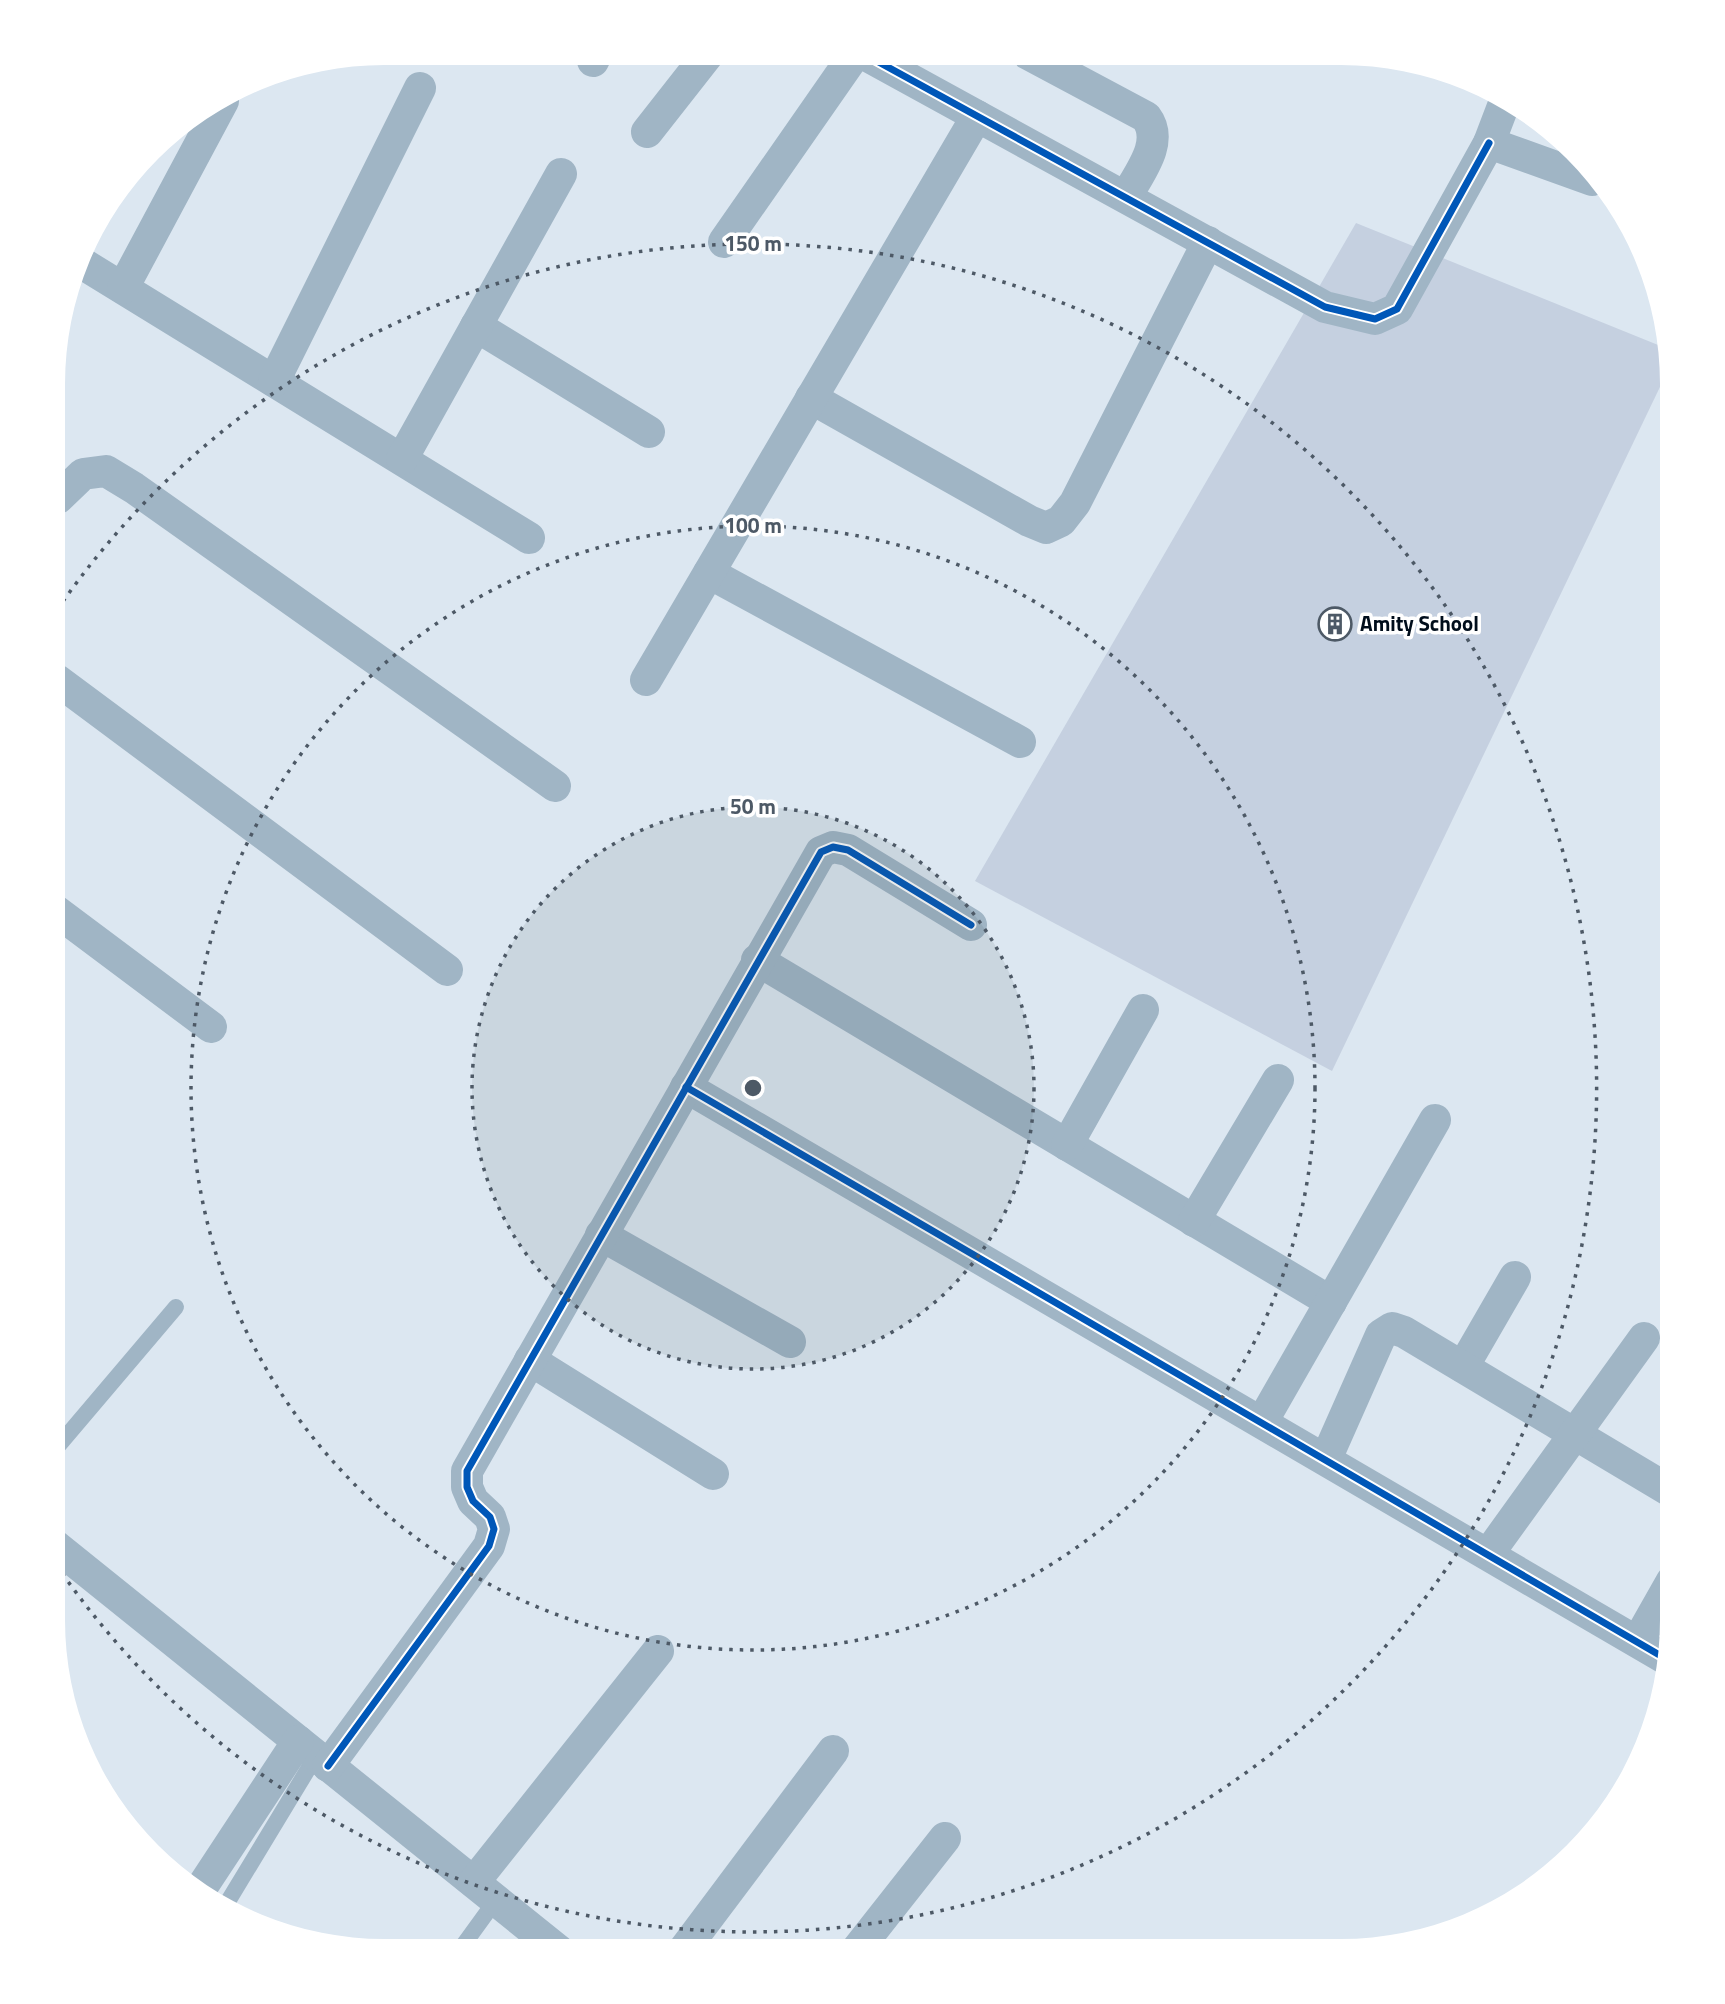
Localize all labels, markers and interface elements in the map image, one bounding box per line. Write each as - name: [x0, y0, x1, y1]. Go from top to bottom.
- text: 150 m: [724, 227, 782, 259]
- text: 100 m: [724, 509, 782, 541]
- building icon: Amity School: [1316, 605, 1354, 643]
- place label: Amity School: [1360, 607, 1479, 639]
- text: 50 m: [730, 790, 776, 822]
- centre of rings: [741, 1076, 765, 1100]

